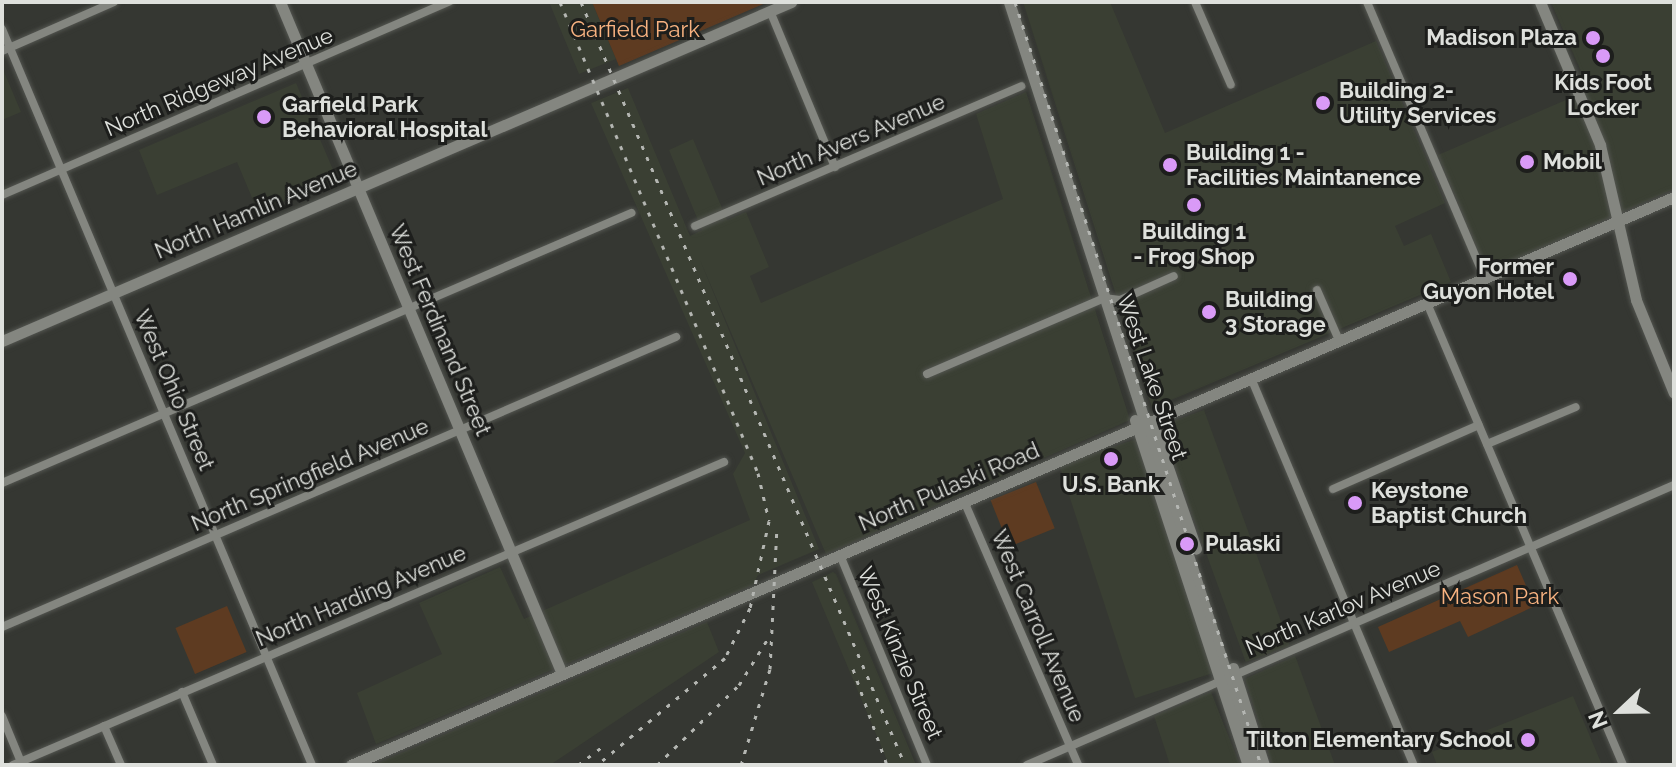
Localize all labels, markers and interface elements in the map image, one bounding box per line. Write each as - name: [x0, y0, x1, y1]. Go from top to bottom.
- park label: Garfield Park: [570, 17, 700, 43]
- street label: North Ridgeway Avenue: [100, 22, 338, 142]
- place label: Madison Plaza: [1426, 25, 1577, 51]
- marker: Madison Plaza: [1584, 29, 1602, 47]
- marker: Kids Foot Locker: [1594, 47, 1612, 65]
- place label: Kids Foot Locker: [1554, 69, 1652, 120]
- place label: Building 2- Utility Services: [1339, 77, 1497, 128]
- street label: North Avers Avenue: [752, 88, 950, 192]
- place label: Garfield Park Behavioral Hospital: [282, 91, 488, 142]
- marker: Building 2- Utility Services: [1314, 94, 1332, 112]
- marker: Garfield Park Behavioral Hospital: [253, 106, 275, 128]
- place label: Building 1 - Facilities Maintanence: [1186, 139, 1421, 190]
- place label: Mobil: [1543, 149, 1602, 175]
- marker: Mobil: [1518, 153, 1536, 171]
- street label: North Hamlin Avenue: [150, 155, 362, 265]
- marker: Building 1 - Facilities Maintanence: [1161, 156, 1179, 174]
- marker: Building 1 - Frog Shop: [1185, 196, 1203, 214]
- place label: Building 1 - Frog Shop: [1133, 218, 1255, 270]
- street label: West Ferdinand Street: [383, 220, 497, 440]
- place label: Former Guyon Hotel: [1423, 253, 1554, 304]
- marker: Former Guyon Hotel: [1561, 270, 1579, 288]
- place label: Building 3 Storage: [1225, 286, 1326, 338]
- street label: West Lake Street: [1111, 291, 1193, 463]
- marker: Building 3 Storage: [1200, 303, 1218, 321]
- street label: West Ohio Street: [128, 306, 220, 474]
- street label: North Springfield Avenue: [187, 413, 433, 537]
- street label: North Pulaski Road: [855, 437, 1043, 537]
- marker: U.S. Bank: [1102, 450, 1120, 468]
- place label: U.S. Bank: [1062, 472, 1160, 498]
- place label: Keystone Baptist Church: [1371, 477, 1527, 528]
- marker: Keystone Baptist Church: [1346, 494, 1364, 512]
- street label: West Carroll Avenue: [985, 525, 1091, 727]
- place label: Pulaski: [1205, 531, 1281, 557]
- marker: Pulaski: [1176, 533, 1198, 555]
- street label: North Harding Avenue: [252, 540, 470, 652]
- street label: North Karlov Avenue: [1241, 555, 1445, 661]
- street label: West Kinzie Street: [852, 563, 948, 743]
- park label: Mason Park: [1441, 584, 1559, 610]
- north arrow: [1580, 671, 1660, 751]
- text: N: [1583, 707, 1613, 733]
- place label: Tilton Elementary School: [1246, 727, 1512, 753]
- marker: Tilton Elementary School: [1519, 731, 1537, 749]

